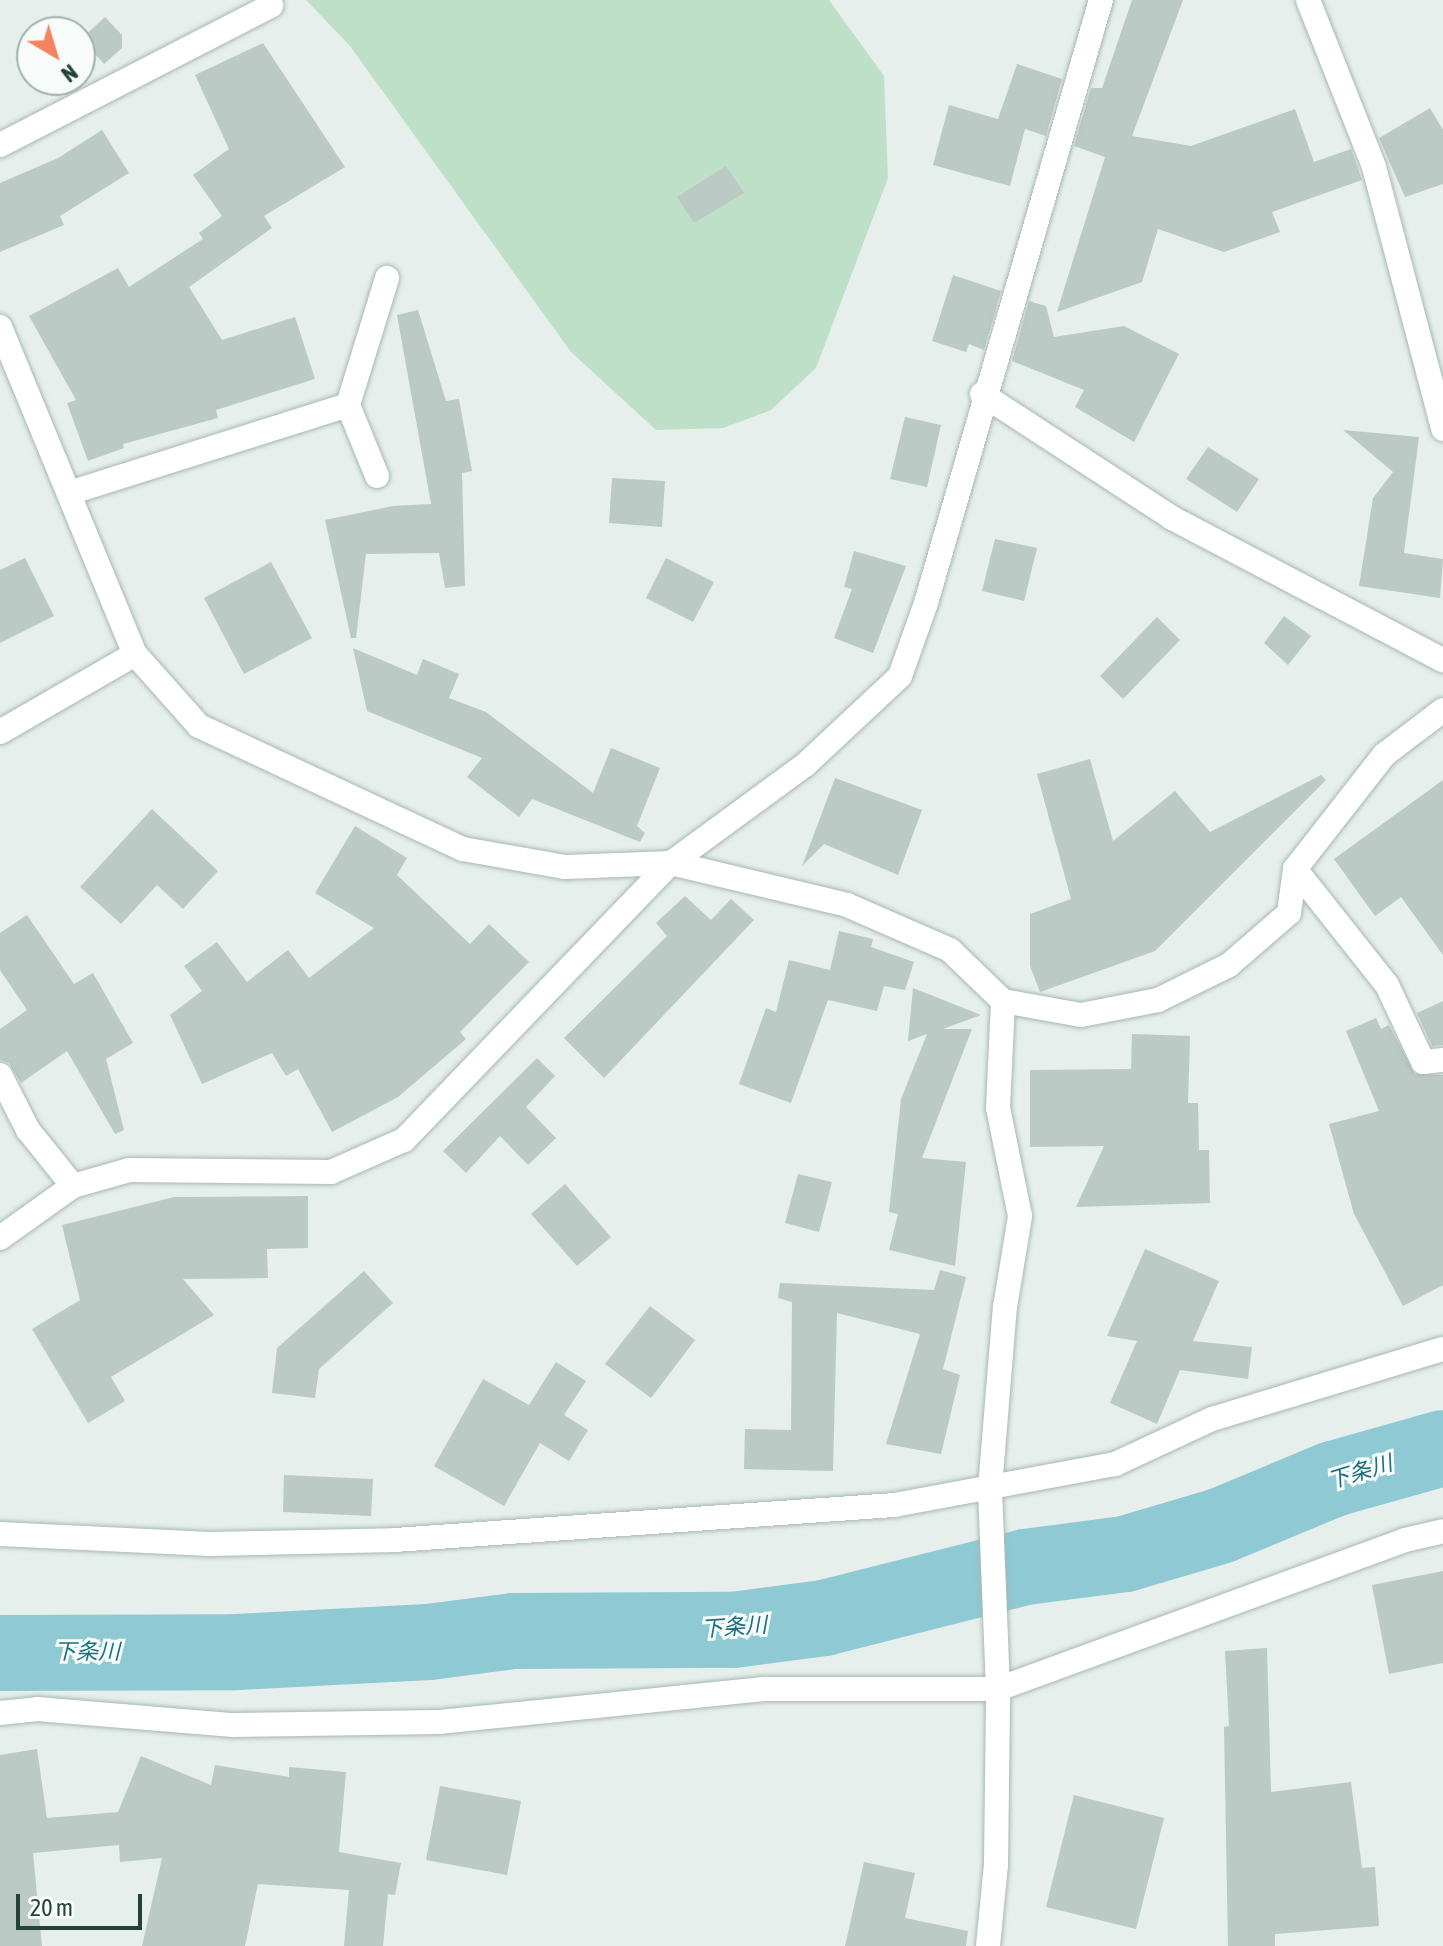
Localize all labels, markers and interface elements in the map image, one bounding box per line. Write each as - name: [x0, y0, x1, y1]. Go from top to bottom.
- north arrow: [16, 16, 96, 96]
- text: N: [56, 59, 83, 88]
- water label: 下条川: [1325, 1450, 1395, 1494]
- water label: 下条川: [700, 1612, 768, 1642]
- water label: 下条川: [54, 1639, 120, 1665]
- scale bar: [20, 1878, 146, 1928]
- text: 20 m: [30, 1894, 73, 1921]

